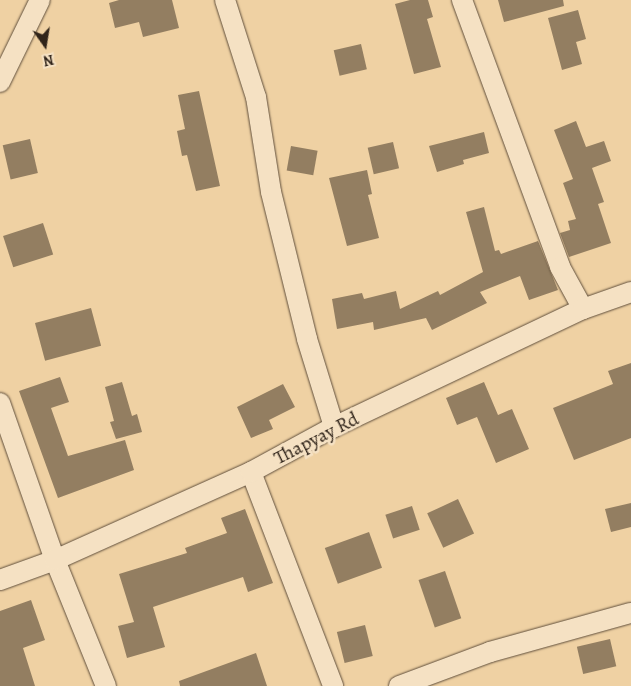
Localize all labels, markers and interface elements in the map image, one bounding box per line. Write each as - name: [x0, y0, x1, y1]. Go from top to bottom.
- north arrow: [20, 20, 70, 70]
- text: N: [41, 50, 56, 71]
- street label: Thapyay Rd: [270, 406, 362, 470]

